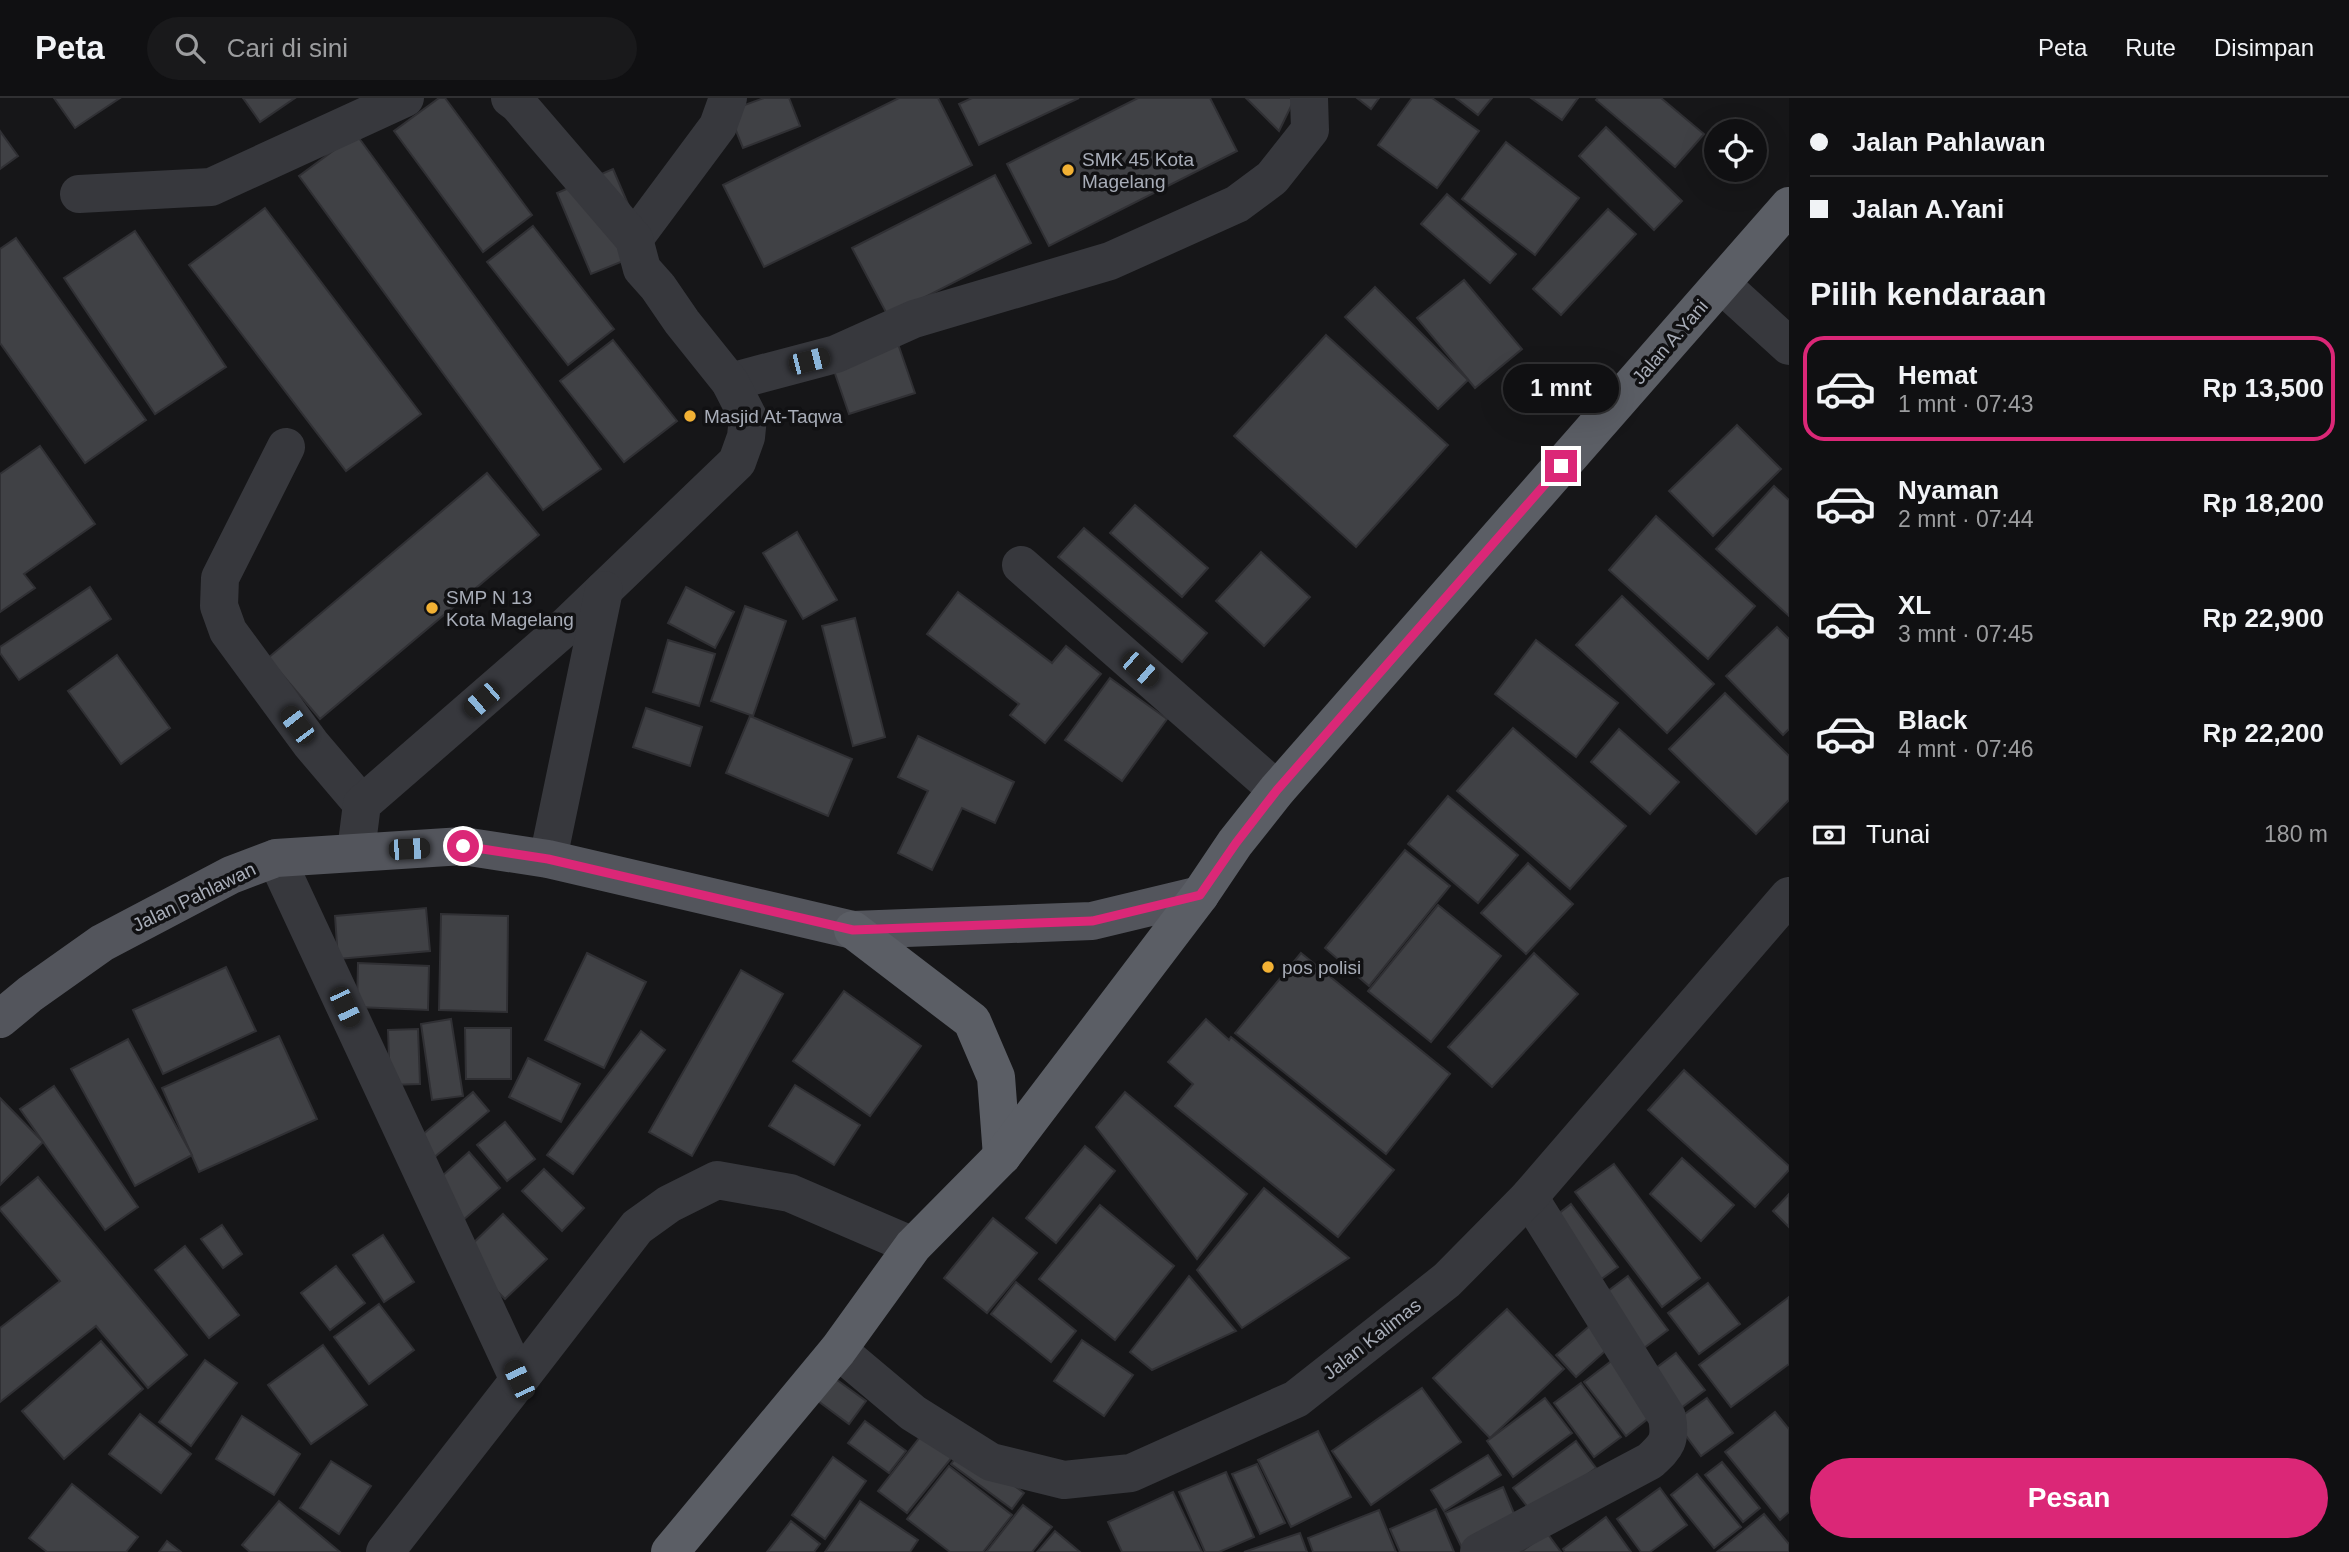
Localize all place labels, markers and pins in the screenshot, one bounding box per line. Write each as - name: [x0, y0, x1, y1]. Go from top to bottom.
- place label: SMK 45 Kota Magelang: [1082, 149, 1194, 192]
- marker: SMK 45 Kota Magelang: [1060, 162, 1076, 178]
- place label: Masjid At-Taqwa: [704, 406, 843, 427]
- marker: Masjid At-Taqwa: [682, 408, 698, 424]
- place label: SMP N 13 Kota Magelang: [446, 587, 574, 630]
- marker: SMP N 13 Kota Magelang: [424, 600, 440, 616]
- place label: pos polisi: [1282, 957, 1361, 978]
- marker: pos polisi: [1260, 959, 1276, 975]

